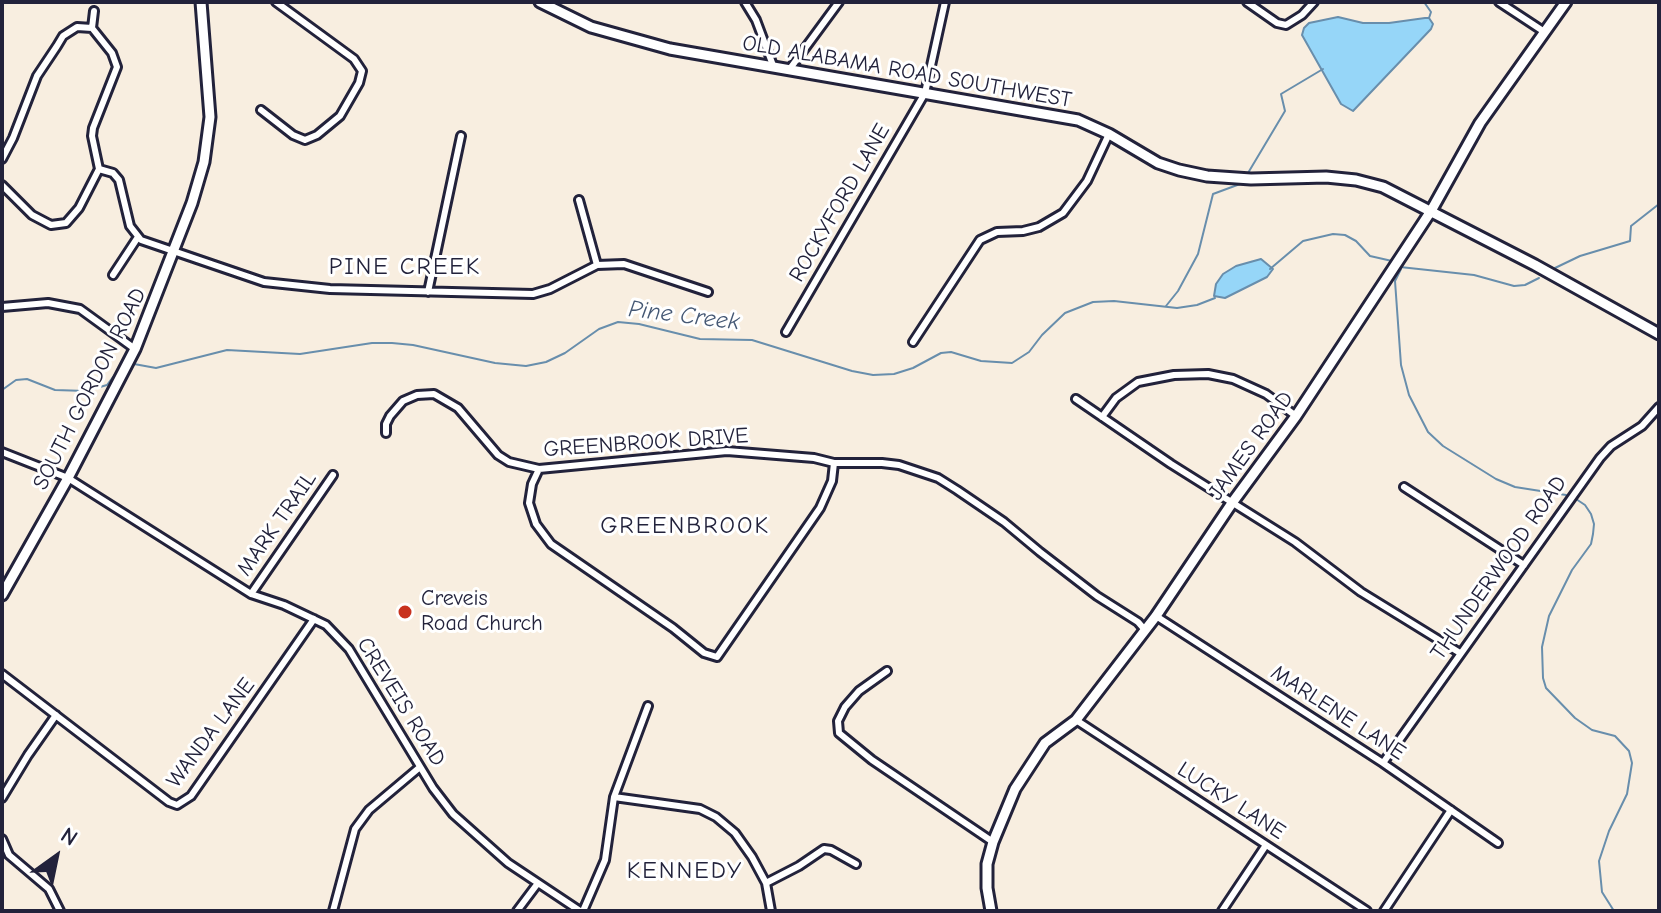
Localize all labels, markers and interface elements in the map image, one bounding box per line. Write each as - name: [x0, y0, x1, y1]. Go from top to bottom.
- street label: OLD ALABAMA ROAD SOUTHWEST: [740, 30, 1074, 114]
- street label: ROCKYFORD LANE: [784, 119, 896, 287]
- district label: PINE CREEK: [329, 253, 481, 281]
- street label: SOUTH GORDON ROAD: [28, 284, 152, 494]
- water label: Pine Creek: [627, 295, 741, 337]
- street label: JAMES ROAD: [1203, 387, 1299, 505]
- street label: GREENBROOK DRIVE: [543, 423, 749, 463]
- street label: MARK TRAIL: [231, 467, 323, 581]
- street label: THUNDERWOOD ROAD: [1425, 471, 1573, 665]
- district label: GREENBROOK: [600, 512, 770, 540]
- place label: Creveis Road Church: [421, 586, 543, 638]
- marker: Creveis Road Church: [396, 603, 414, 621]
- street label: CREVEIS ROAD: [351, 633, 451, 771]
- street label: MARLENE LANE: [1266, 660, 1410, 766]
- street label: WANDA LANE: [161, 673, 261, 793]
- street label: LUCKY LANE: [1172, 756, 1290, 846]
- north arrow: [16, 817, 96, 897]
- text: N: [56, 822, 82, 852]
- district label: KENNEDY: [627, 857, 743, 885]

